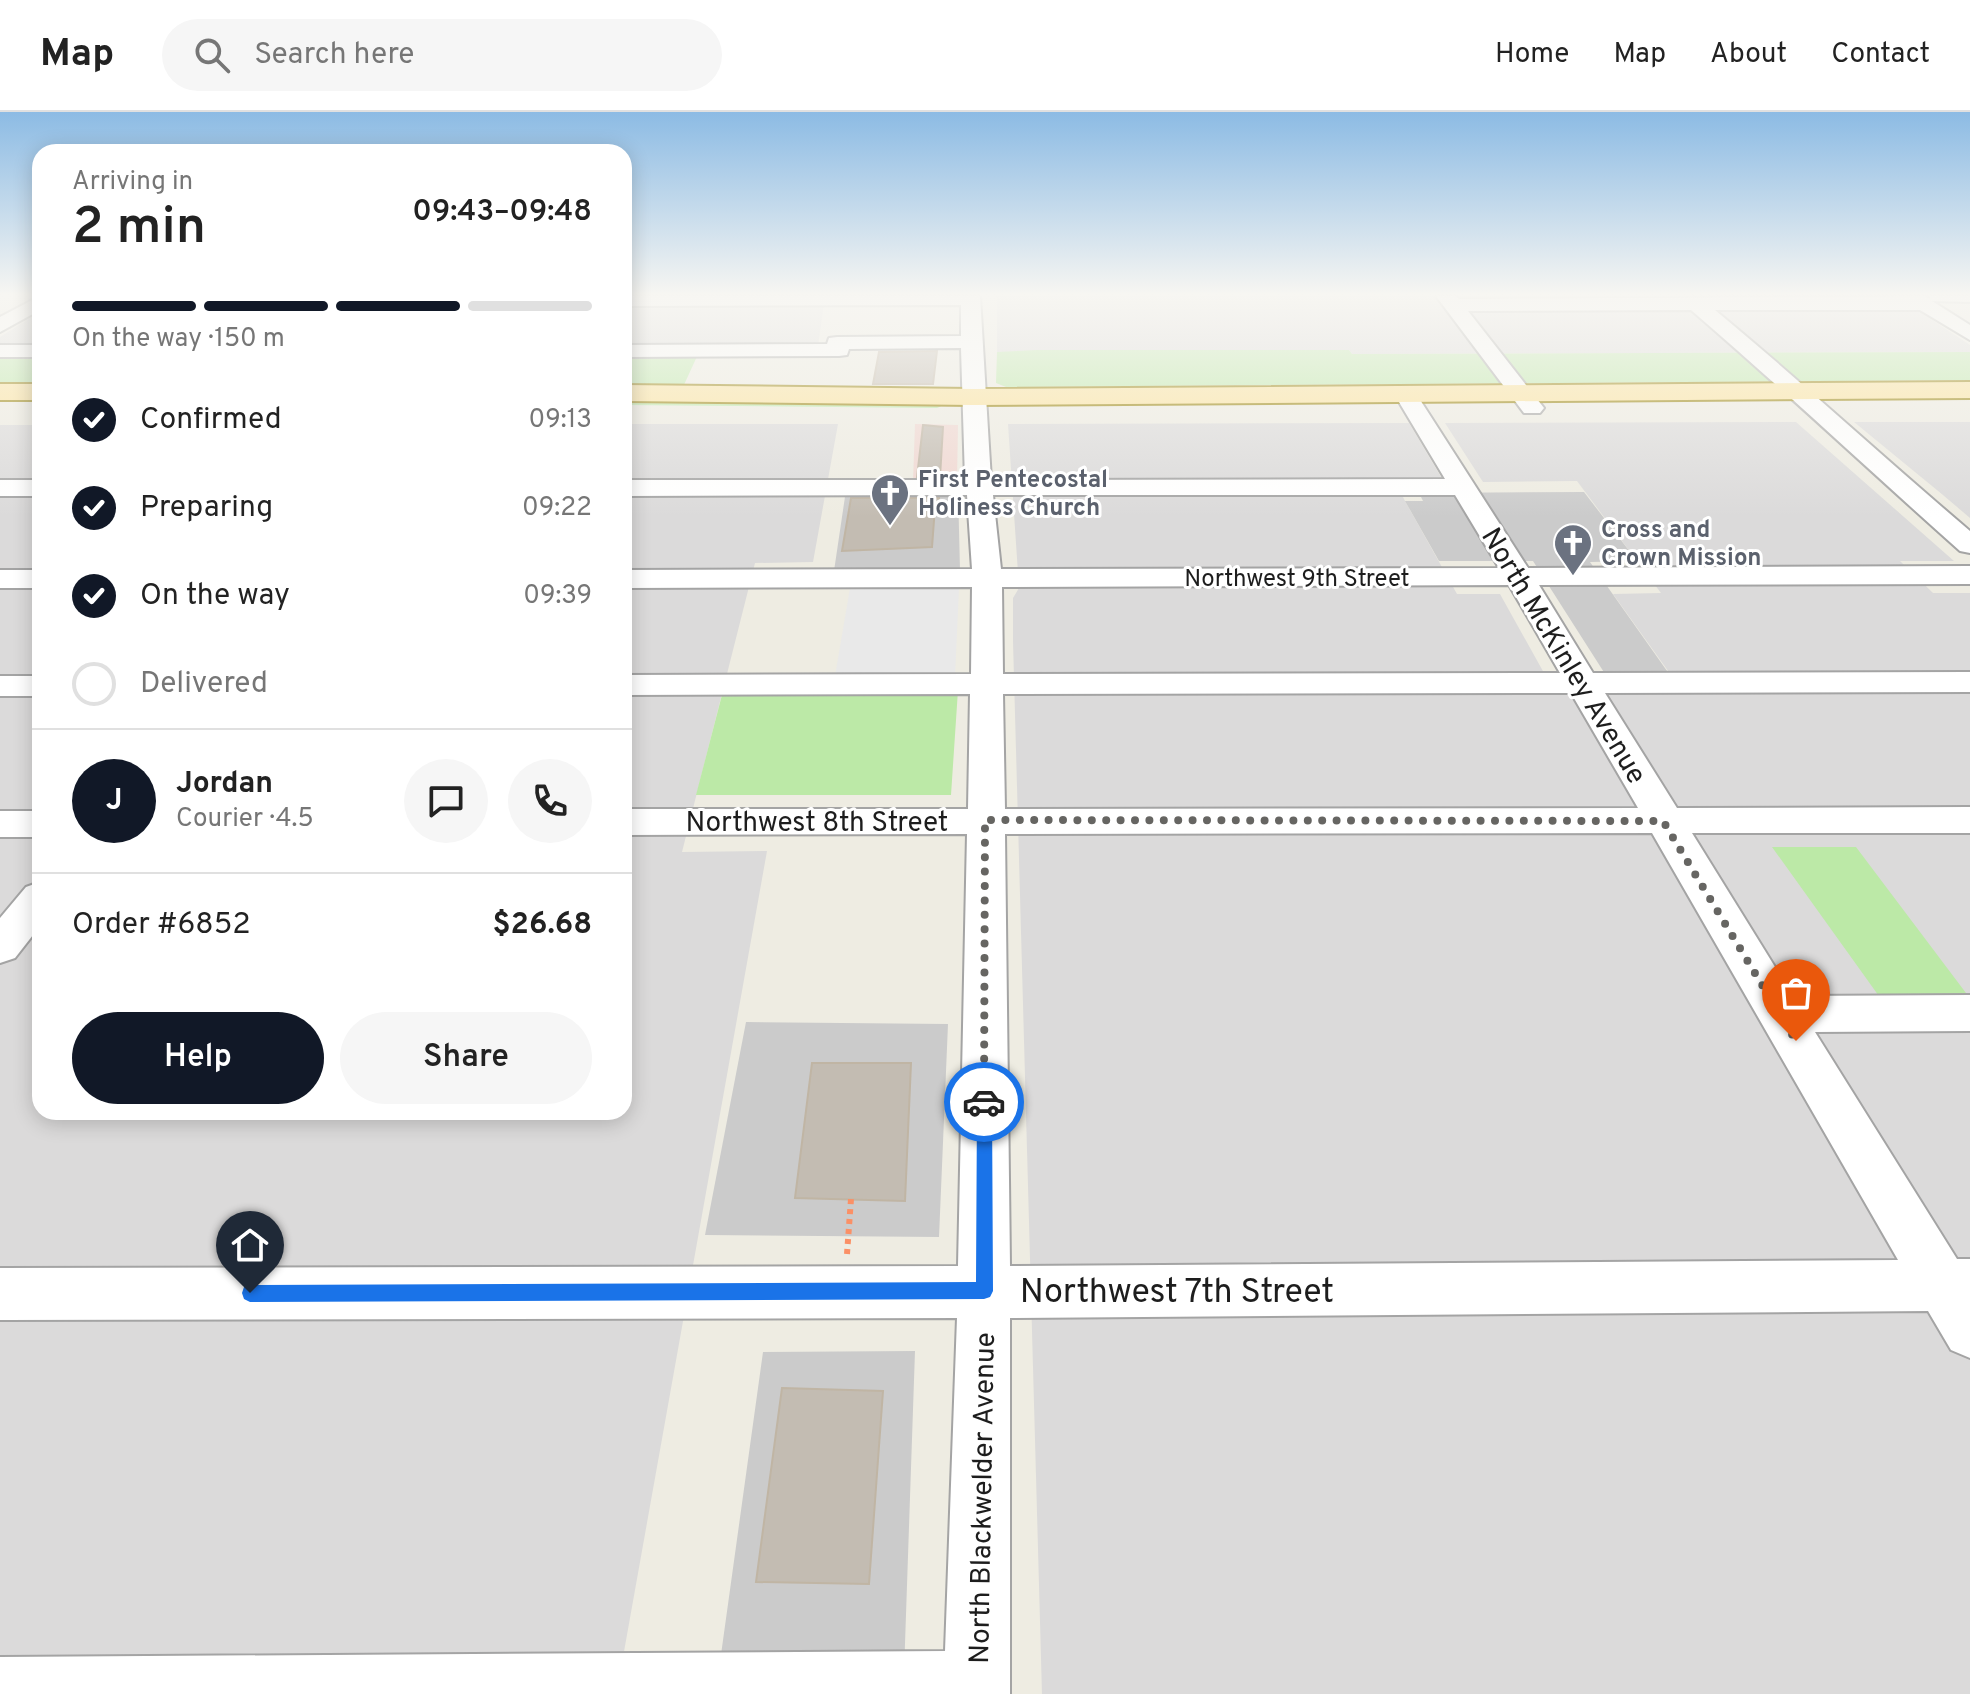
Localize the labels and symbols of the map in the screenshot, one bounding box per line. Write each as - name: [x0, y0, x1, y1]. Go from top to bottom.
- place label: First Pentecostal Holiness Church: [918, 466, 1108, 524]
- church icon: First Pentecostal Holiness Church: [869, 472, 911, 527]
- place label: Cross and Crown Mission: [1601, 516, 1761, 574]
- street label: North McKinley Avenue: [1472, 522, 1653, 791]
- church icon: Cross and Crown Mission: [1552, 522, 1594, 577]
- street label: Northwest 9th Street: [1184, 565, 1410, 595]
- street label: Northwest 8th Street: [686, 806, 948, 842]
- pin: [1762, 959, 1830, 1041]
- courier: [944, 1062, 1024, 1142]
- pin: [216, 1211, 284, 1293]
- street label: Northwest 7th Street: [1020, 1272, 1334, 1315]
- street label: North Blackwelder Avenue: [963, 1332, 1005, 1664]

